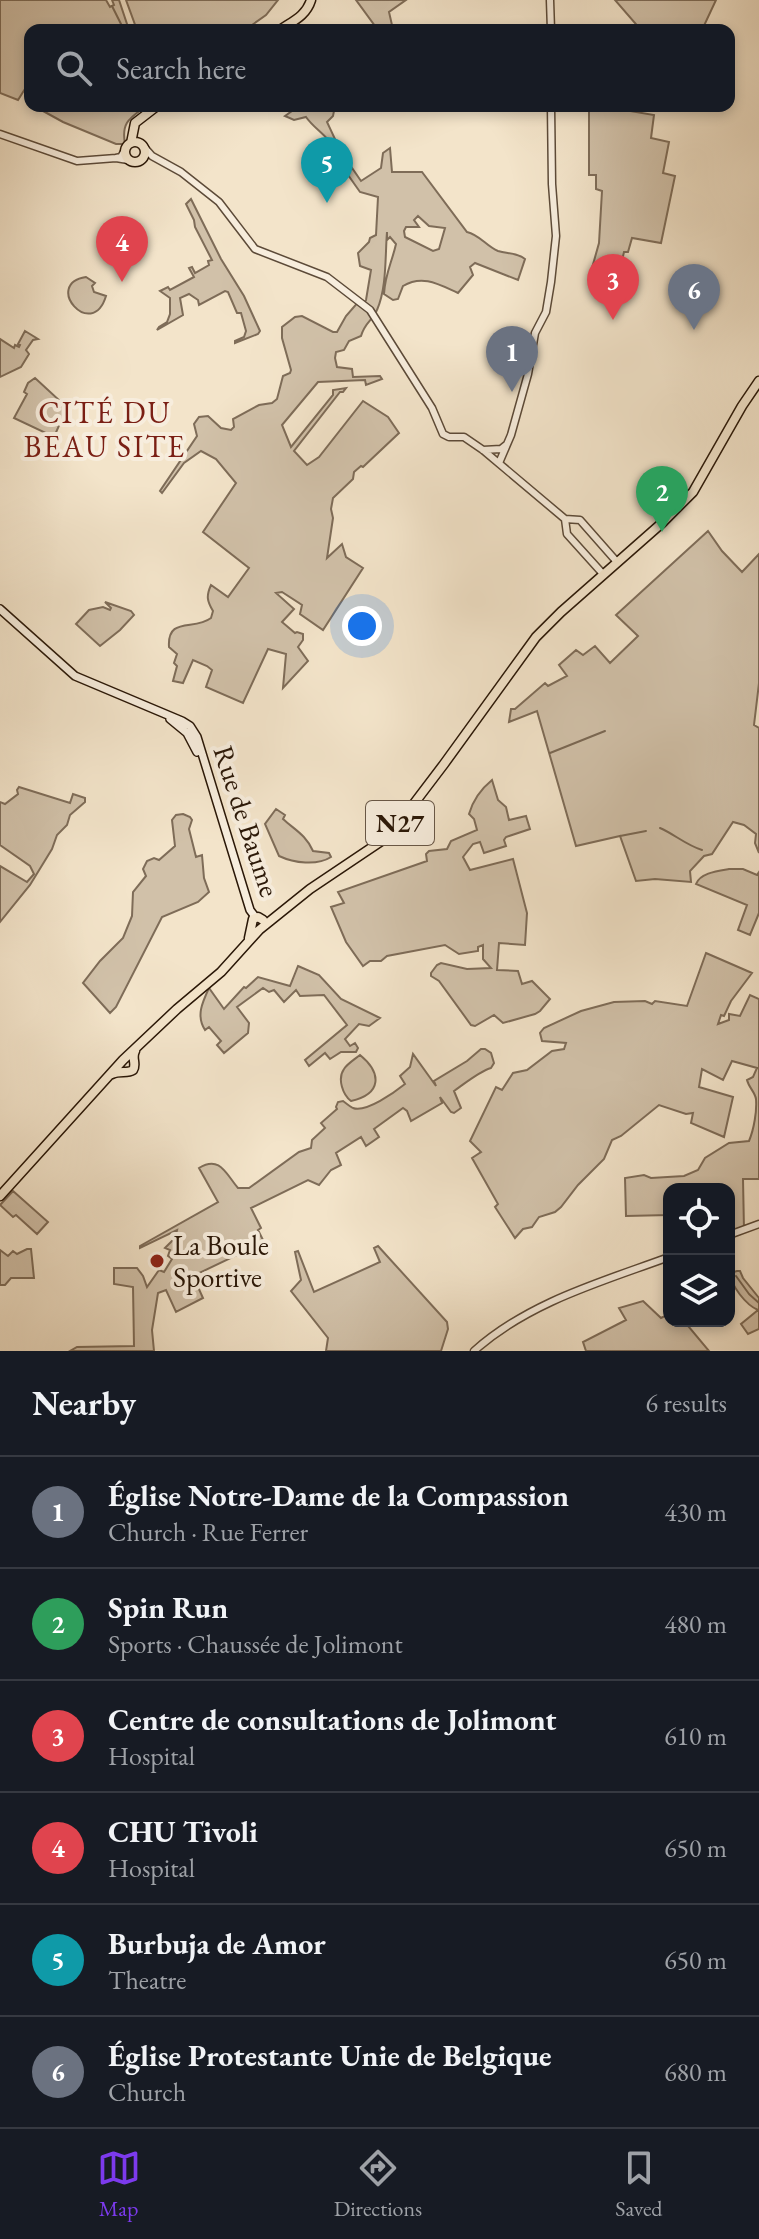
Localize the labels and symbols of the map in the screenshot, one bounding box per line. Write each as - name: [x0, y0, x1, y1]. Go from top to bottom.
- pin: 5: [301, 137, 353, 203]
- pin: 4: [96, 216, 148, 282]
- pin: 3: [587, 254, 639, 320]
- pin: 6: [668, 264, 720, 330]
- pin: 1: [486, 326, 538, 392]
- district label: CITÉ DU BEAU SITE: [24, 393, 186, 466]
- pin: 2: [636, 466, 688, 532]
- your location: [342, 606, 382, 646]
- street label: Rue de Baume: [206, 741, 288, 901]
- road number: N27: [366, 801, 434, 845]
- place label: La Boule Sportive: [173, 1227, 269, 1295]
- marker: La Boule Sportive: [148, 1252, 166, 1270]

